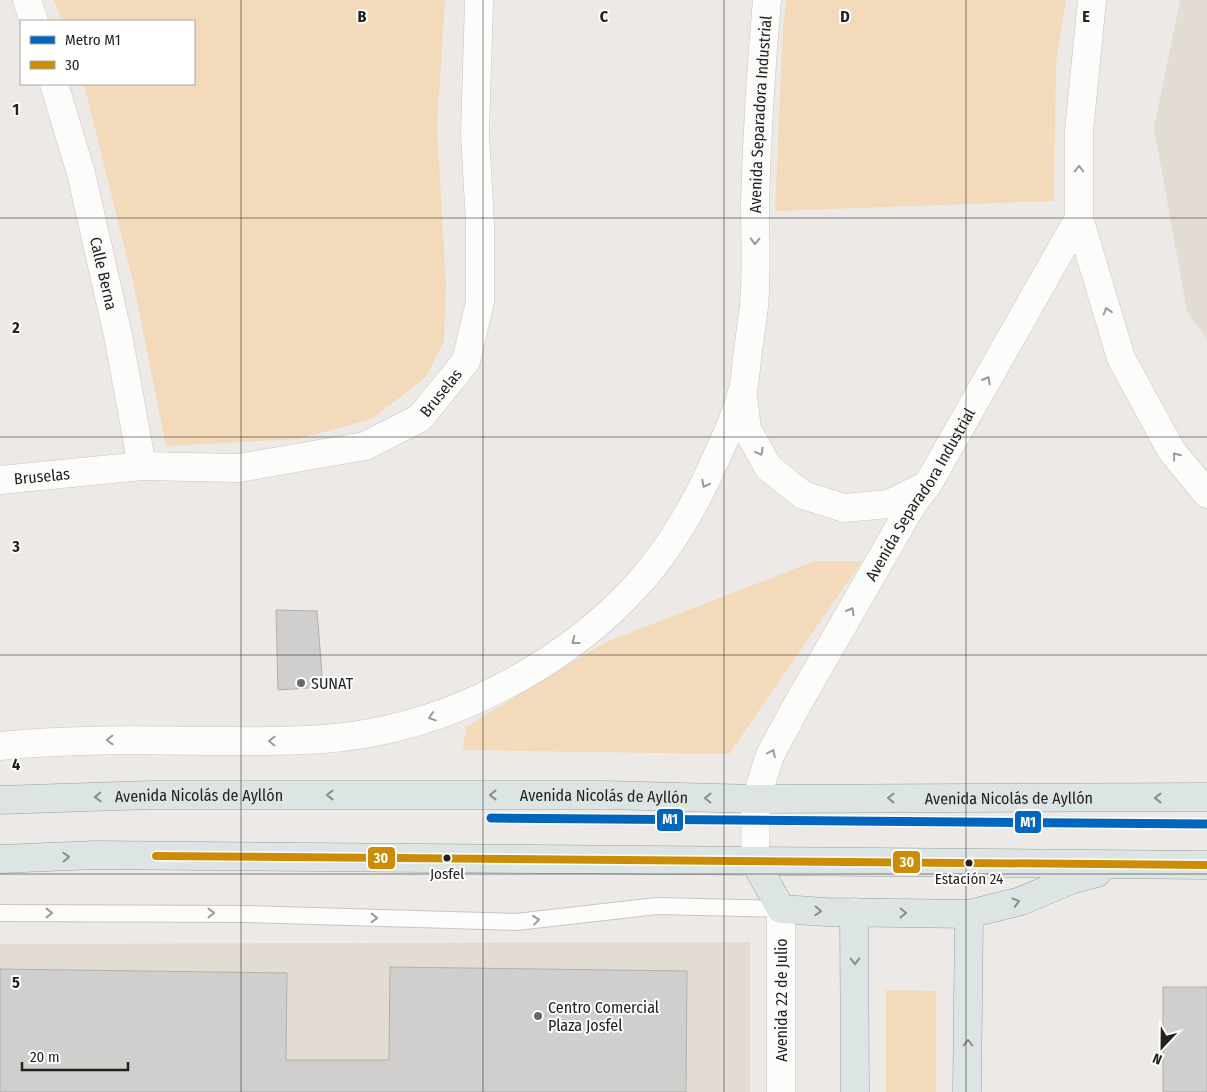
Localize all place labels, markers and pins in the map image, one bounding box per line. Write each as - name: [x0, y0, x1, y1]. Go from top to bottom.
- place label: SUNAT: [311, 674, 354, 693]
- marker: SUNAT: [295, 677, 307, 689]
- marker: Josfel: [442, 853, 452, 863]
- marker: Estación 24: [964, 858, 974, 868]
- place label: Josfel: [430, 865, 464, 883]
- place label: Estación 24: [935, 870, 1003, 888]
- place label: Centro Comercial Plaza Josfel: [548, 998, 659, 1035]
- marker: Centro Comercial Plaza Josfel: [532, 1010, 544, 1022]

